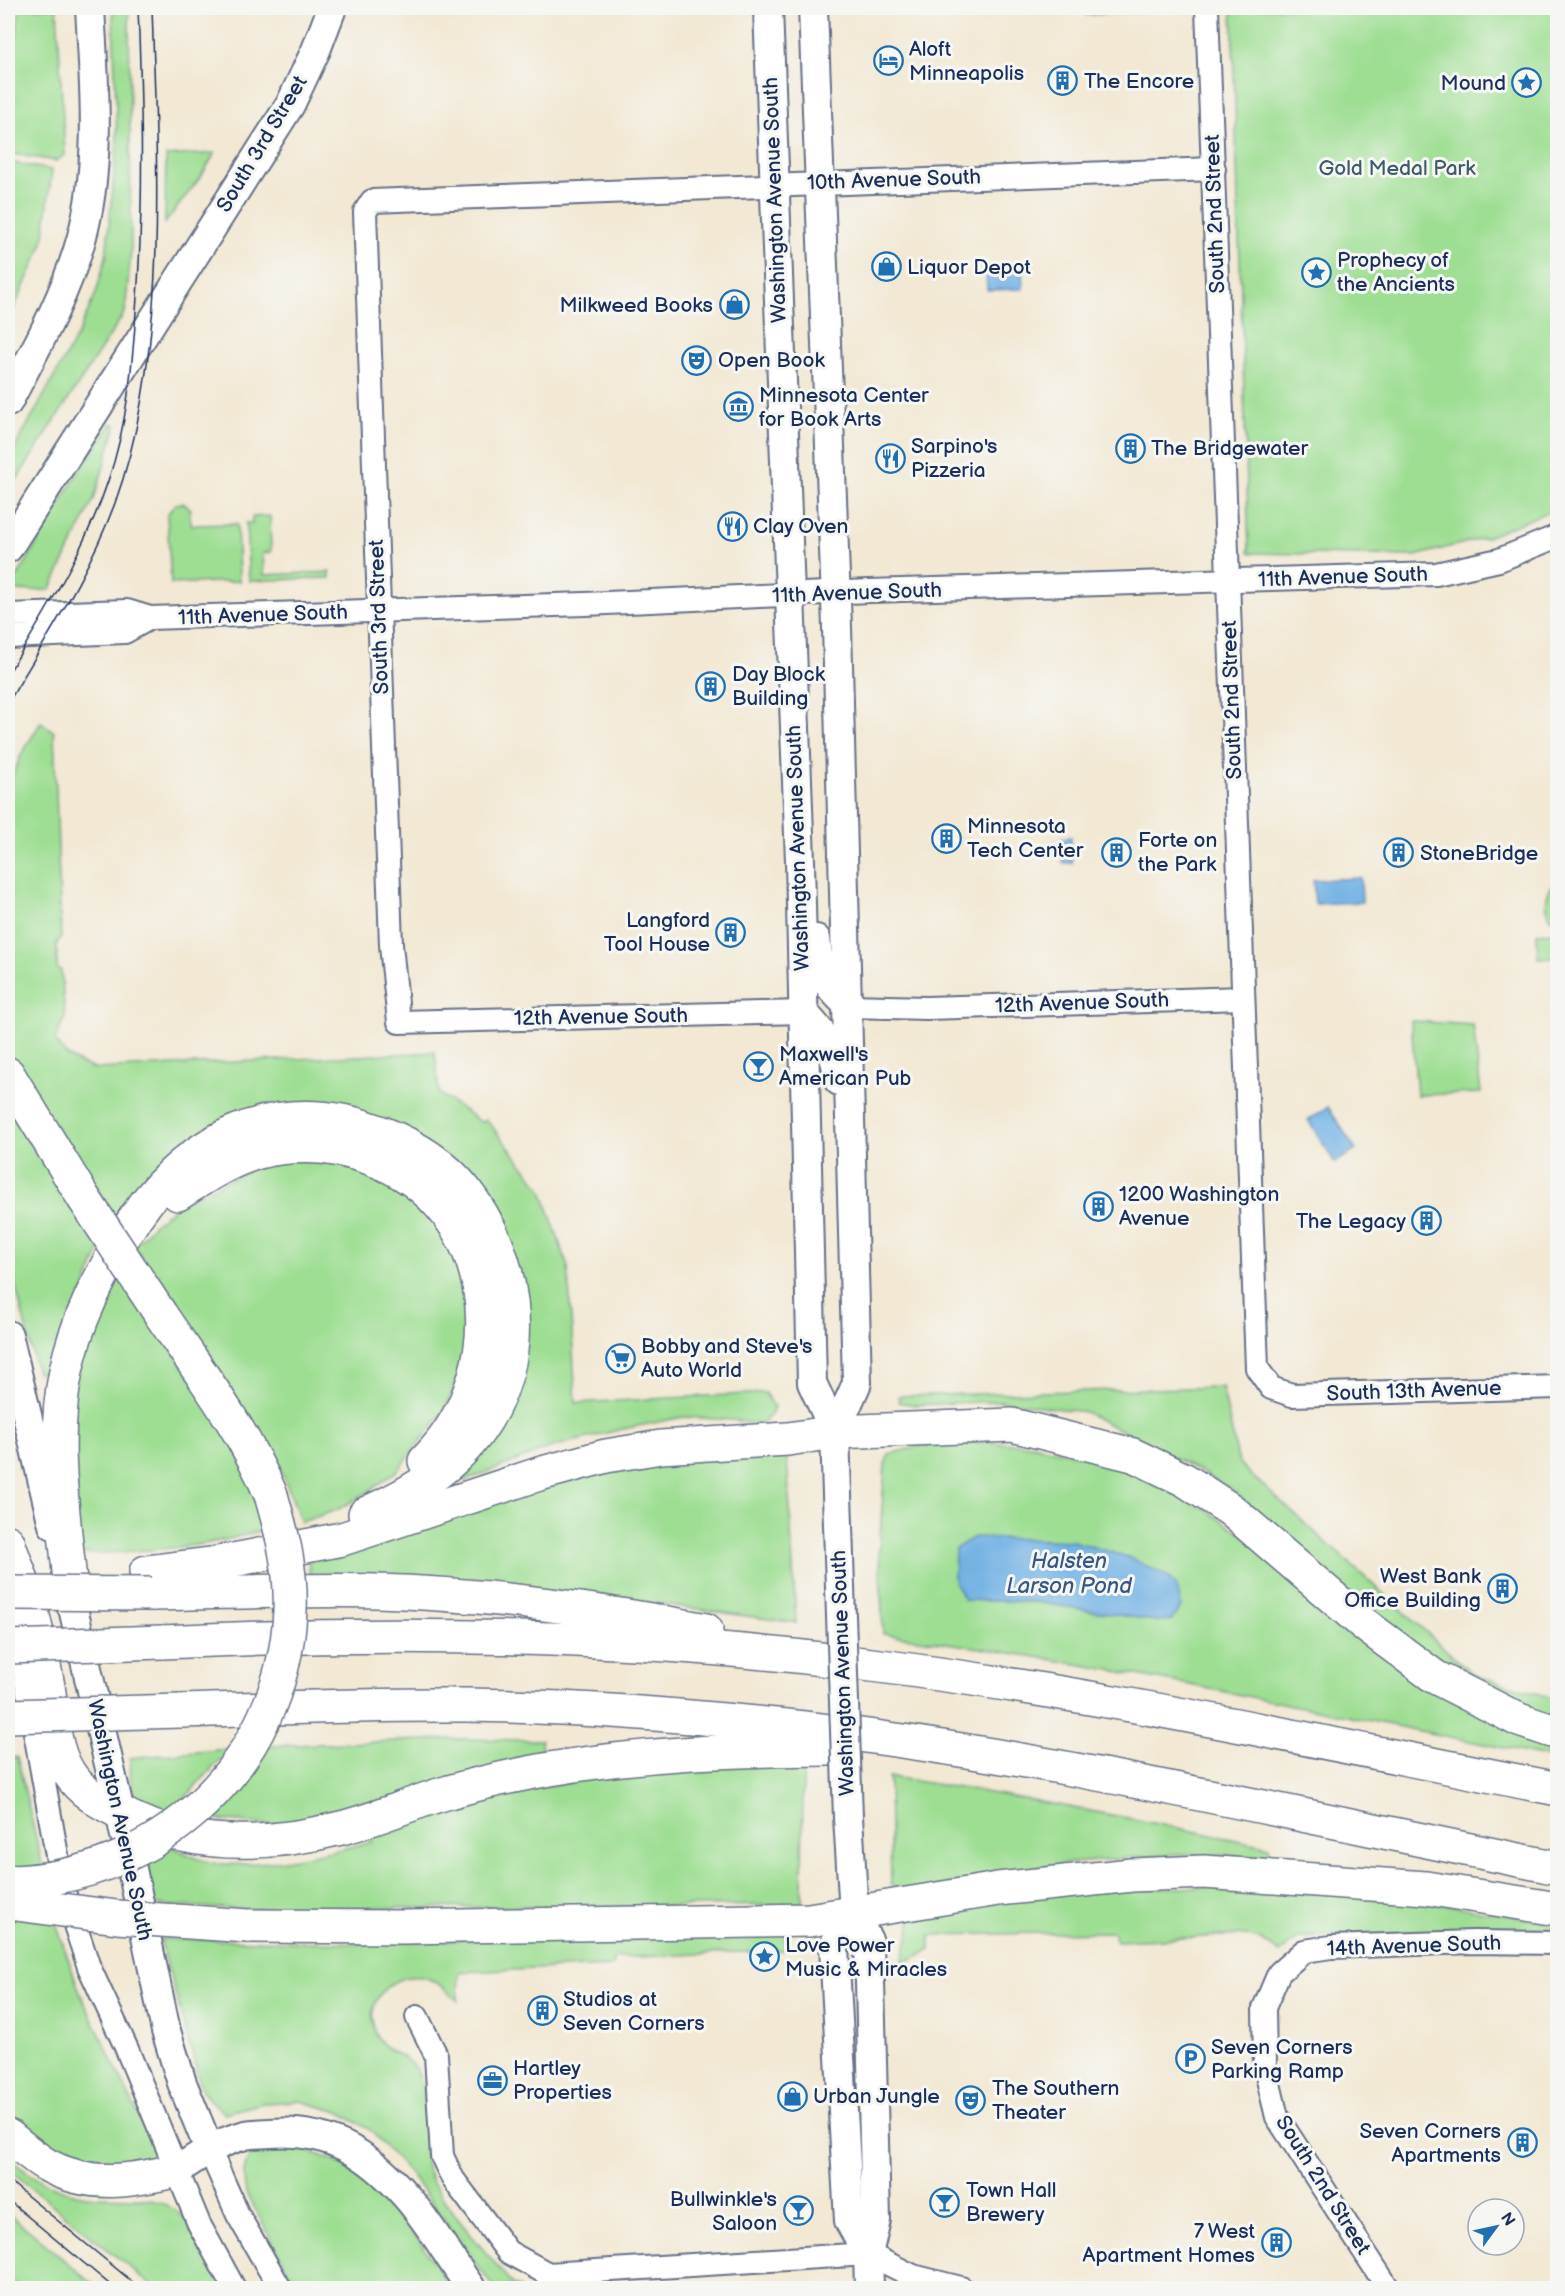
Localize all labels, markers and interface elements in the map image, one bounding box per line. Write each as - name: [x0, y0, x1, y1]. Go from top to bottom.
- place label: Aloft Minneapolis: [909, 37, 1024, 86]
- hotel icon: Aloft Minneapolis: [872, 45, 904, 77]
- building icon: The Encore: [1047, 65, 1079, 97]
- place icon: Mound: [1511, 67, 1543, 99]
- place label: The Encore: [1084, 69, 1194, 94]
- street label: South 3rd Street: [211, 71, 313, 217]
- place label: Mound: [1441, 71, 1506, 96]
- street label: Washington Avenue South: [758, 77, 792, 323]
- street label: South 2nd Street: [1200, 134, 1230, 294]
- park label: Gold Medal Park: [1319, 156, 1476, 181]
- street label: 10th Avenue South: [807, 164, 981, 196]
- place label: Prophecy of the Ancients: [1337, 248, 1455, 297]
- shop icon: Liquor Depot: [870, 251, 902, 283]
- place label: Liquor Depot: [907, 255, 1031, 280]
- place icon: Prophecy of the Ancients: [1300, 256, 1332, 288]
- shop icon: Milkweed Books: [718, 289, 750, 321]
- place label: Milkweed Books: [560, 293, 713, 318]
- theatre icon: Open Book: [681, 344, 713, 376]
- place label: Open Book: [718, 348, 825, 373]
- place label: Minnesota Center for Book Arts: [759, 383, 929, 432]
- museum icon: Minnesota Center for Book Arts: [722, 391, 754, 423]
- building icon: The Bridgewater: [1114, 432, 1146, 464]
- place label: Sarpino's Pizzeria: [911, 434, 997, 483]
- place label: The Bridgewater: [1151, 436, 1308, 461]
- restaurant icon: Sarpino's Pizzeria: [874, 442, 906, 474]
- restaurant icon: Clay Oven: [716, 510, 748, 542]
- place label: Clay Oven: [753, 514, 848, 539]
- street label: South 3rd Street: [364, 539, 394, 695]
- street label: 11th Avenue South: [1258, 562, 1428, 592]
- street label: 11th Avenue South: [772, 578, 942, 608]
- street label: 11th Avenue South: [178, 600, 348, 630]
- street label: South 2nd Street: [1217, 620, 1247, 780]
- place label: Day Block Building: [732, 662, 826, 711]
- building icon: Day Block Building: [695, 670, 727, 702]
- street label: Washington Avenue South: [781, 725, 815, 971]
- place label: Minnesota Tech Center: [967, 814, 1084, 863]
- building icon: Minnesota Tech Center: [930, 822, 962, 854]
- place label: Forte on the Park: [1138, 828, 1217, 877]
- building icon: Forte on the Park: [1101, 836, 1133, 868]
- building icon: StoneBridge: [1383, 837, 1415, 869]
- place label: StoneBridge: [1420, 841, 1538, 866]
- place label: Langford Tool House: [604, 908, 710, 957]
- building icon: Langford Tool House: [715, 916, 747, 948]
- street label: 12th Avenue South: [995, 987, 1169, 1019]
- street label: 12th Avenue South: [514, 1003, 688, 1031]
- place label: Maxwell's American Pub: [779, 1042, 912, 1091]
- bar icon: Maxwell's American Pub: [742, 1050, 774, 1082]
- place label: 1200 Washington Avenue: [1119, 1182, 1279, 1231]
- building icon: 1200 Washington Avenue: [1082, 1190, 1114, 1222]
- building icon: The Legacy: [1411, 1205, 1443, 1237]
- place label: The Legacy: [1296, 1209, 1407, 1234]
- place label: Bobby and Steve's Auto World: [641, 1334, 812, 1383]
- supermarket icon: Bobby and Steve's Auto World: [604, 1342, 636, 1374]
- street label: South 13th Avenue: [1326, 1375, 1502, 1407]
- water label: Halsten Larson Pond: [1006, 1548, 1132, 1600]
- street label: Washington Avenue South: [826, 1550, 860, 1796]
- place label: West Bank Office Building: [1344, 1564, 1482, 1613]
- building icon: West Bank Office Building: [1486, 1572, 1518, 1604]
- street label: Washington Avenue South: [82, 1697, 158, 1943]
- street label: 14th Avenue South: [1326, 1930, 1502, 1962]
- place label: Love Power Music & Miracles: [785, 1933, 947, 1982]
- place icon: Love Power Music & Miracles: [748, 1941, 780, 1973]
- place label: Studios at Seven Corners: [563, 1987, 705, 2036]
- building icon: Studios at Seven Corners: [526, 1995, 558, 2027]
- place label: Seven Corners Parking Ramp: [1211, 2035, 1353, 2084]
- parking icon: Seven Corners Parking Ramp: [1174, 2043, 1206, 2075]
- place label: Hartley Properties: [513, 2056, 612, 2105]
- office icon: Hartley Properties: [476, 2064, 508, 2096]
- place label: The Southern Theater: [992, 2076, 1119, 2125]
- shop icon: Urban Jungle: [776, 2080, 808, 2112]
- place label: Urban Jungle: [813, 2084, 940, 2109]
- theatre icon: The Southern Theater: [955, 2084, 987, 2116]
- street label: South 2nd Street: [1270, 2111, 1376, 2260]
- place label: Seven Corners Apartments: [1359, 2119, 1501, 2168]
- building icon: Seven Corners Apartments: [1506, 2127, 1538, 2159]
- place label: Town Hall Brewery: [966, 2178, 1056, 2227]
- bar icon: Town Hall Brewery: [929, 2186, 961, 2218]
- place label: Bullwinkle's Saloon: [670, 2187, 777, 2236]
- bar icon: Bullwinkle's Saloon: [782, 2195, 814, 2227]
- north arrow: [1466, 2197, 1526, 2257]
- text: N: [1496, 2209, 1519, 2230]
- place label: 7 West Apartment Homes: [1083, 2219, 1256, 2268]
- building icon: 7 West Apartment Homes: [1260, 2227, 1292, 2259]

